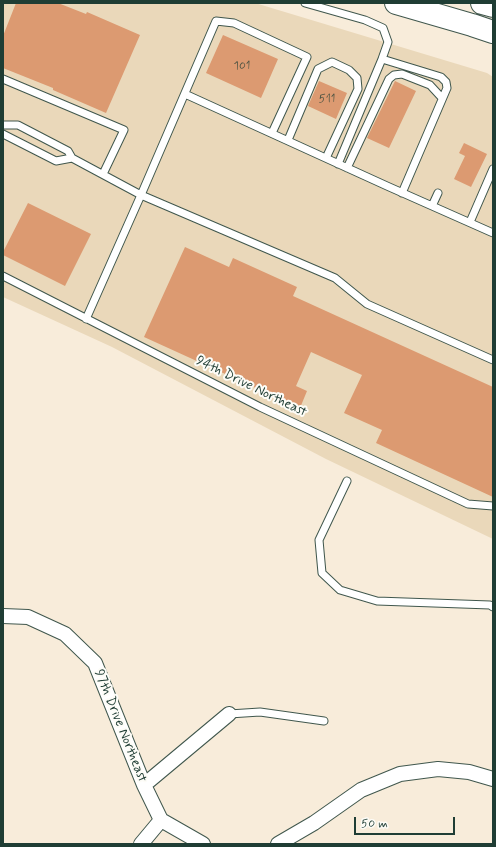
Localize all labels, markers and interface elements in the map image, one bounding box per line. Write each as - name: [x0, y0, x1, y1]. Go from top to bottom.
- house number: 101: [234, 59, 250, 73]
- house number: 511: [318, 92, 336, 106]
- street label: 94th Drive Northeast: [193, 353, 309, 421]
- street label: 97th Drive Northeast: [90, 667, 150, 785]
- scale bar: [356, 809, 457, 835]
- text: 50 m: [361, 816, 388, 832]

